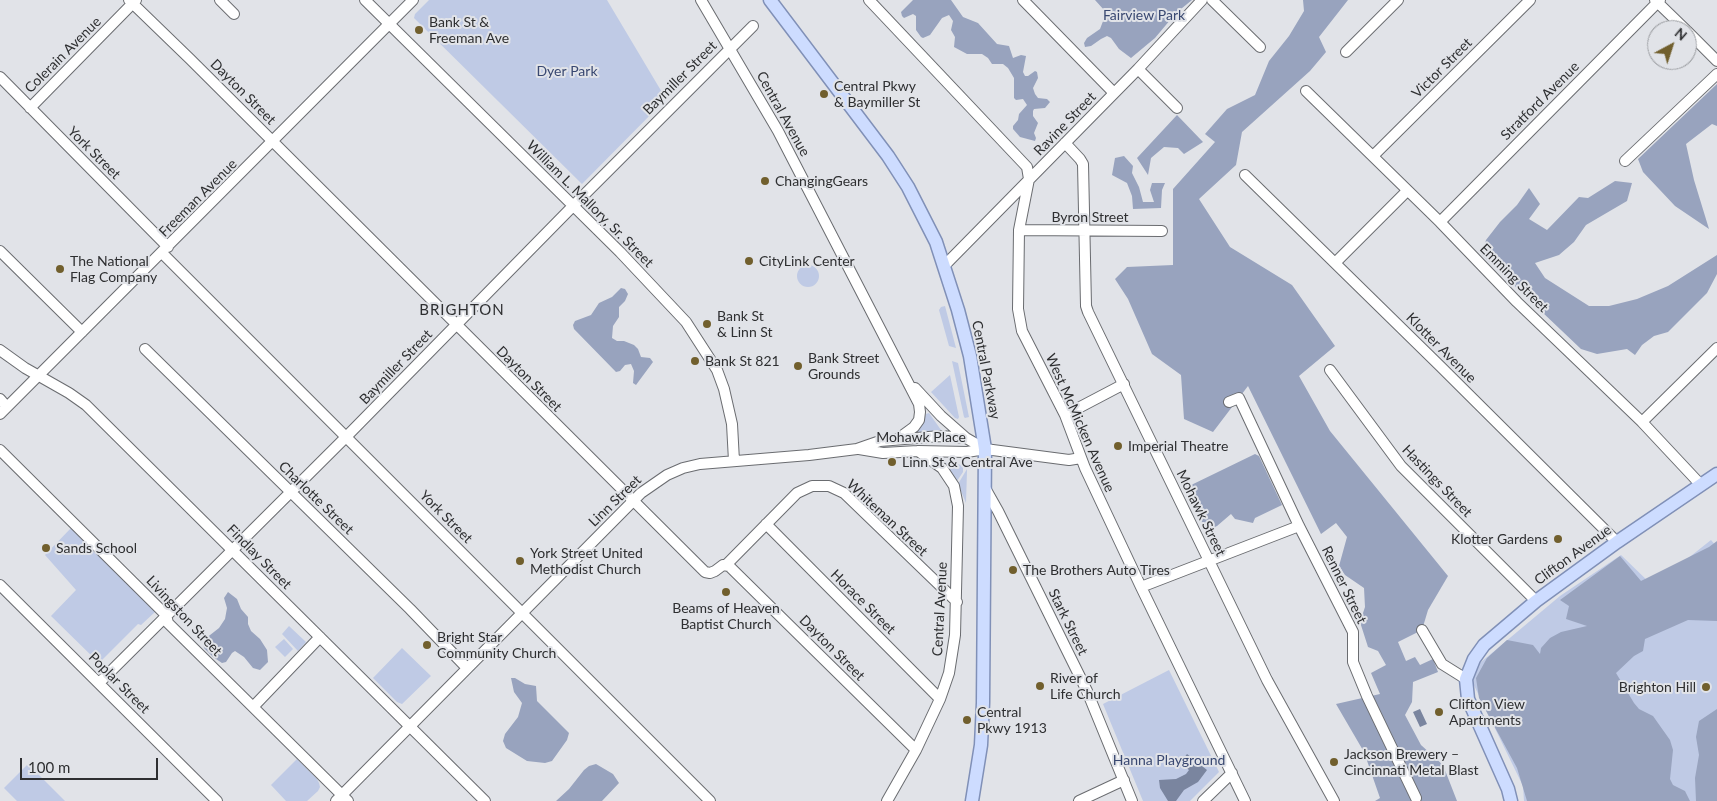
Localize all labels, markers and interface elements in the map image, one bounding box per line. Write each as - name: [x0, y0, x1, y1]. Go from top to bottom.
- park label: Fairview Park: [1103, 7, 1185, 23]
- street label: Colerain Avenue: [21, 13, 105, 97]
- place label: Bank St & Freeman Ave: [429, 14, 509, 46]
- north arrow: [1647, 20, 1697, 70]
- marker: Bank St & Freeman Ave: [413, 24, 425, 36]
- text: N: [1672, 24, 1691, 44]
- street label: Victor Street: [1408, 34, 1476, 102]
- street label: Baymiller Street: [640, 38, 720, 118]
- street label: Dayton Street: [207, 56, 279, 128]
- street label: Stratford Avenue: [1497, 58, 1583, 144]
- park label: Dyer Park: [536, 63, 598, 79]
- street label: Central Avenue: [753, 69, 813, 159]
- place label: Central Pkwy & Baymiller St: [834, 78, 920, 110]
- marker: Central Pkwy & Baymiller St: [818, 88, 830, 100]
- street label: Ravine Street: [1031, 89, 1099, 159]
- street label: York Street: [64, 123, 124, 183]
- street label: William L. Mallory, Sr. Street: [523, 137, 657, 271]
- street label: Freeman Avenue: [156, 156, 240, 240]
- place label: ChangingGears: [775, 173, 868, 189]
- marker: ChangingGears: [759, 175, 771, 187]
- street label: Byron Street: [1051, 209, 1129, 225]
- street label: Emming Street: [1476, 240, 1552, 316]
- place label: The National Flag Company: [70, 253, 157, 286]
- place label: CityLink Center: [759, 253, 855, 269]
- marker: CityLink Center: [743, 255, 755, 267]
- marker: The National Flag Company: [54, 263, 66, 275]
- district label: BRIGHTON: [418, 301, 506, 319]
- place label: Bank St & Linn St: [717, 308, 773, 341]
- street label: Klotter Avenue: [1402, 309, 1480, 387]
- marker: Bank St & Linn St: [701, 318, 713, 330]
- street label: Central Parkway: [968, 319, 1004, 421]
- street label: Baymiller Street: [356, 326, 436, 408]
- street label: Dayton Street: [493, 343, 565, 415]
- place label: Bank Street Grounds: [808, 350, 879, 382]
- street label: West McMicken Avenue: [1042, 351, 1118, 495]
- place label: Bank St 821: [705, 353, 780, 369]
- marker: Bank St 821: [689, 355, 701, 367]
- marker: Bank Street Grounds: [792, 360, 804, 372]
- street label: Mohawk Place: [876, 429, 966, 445]
- place label: Imperial Theatre: [1128, 438, 1228, 454]
- marker: Imperial Theatre: [1112, 440, 1124, 452]
- street label: Hastings Street: [1398, 441, 1476, 521]
- place label: Linn St & Central Ave: [902, 454, 1033, 470]
- marker: Linn St & Central Ave: [886, 456, 898, 468]
- street label: Charlotte Street: [275, 458, 357, 538]
- street label: Mohawk Street: [1173, 467, 1229, 559]
- street label: Linn Street: [585, 472, 645, 530]
- street label: Whiteman Street: [843, 476, 931, 560]
- street label: York Street: [416, 487, 476, 547]
- street label: Findlay Street: [223, 521, 295, 593]
- street label: Clifton Avenue: [1531, 521, 1615, 589]
- place label: Klotter Gardens: [1451, 531, 1548, 547]
- marker: Klotter Gardens: [1552, 533, 1564, 545]
- place label: Sands School: [56, 540, 137, 556]
- marker: Sands School: [40, 542, 52, 554]
- street label: Renner Street: [1318, 543, 1370, 627]
- place label: York Street United Methodist Church: [530, 545, 643, 578]
- marker: York Street United Methodist Church: [514, 555, 526, 567]
- street label: Central Avenue: [929, 561, 951, 657]
- place label: The Brothers Auto Tires: [1023, 562, 1170, 578]
- marker: The Brothers Auto Tires: [1007, 564, 1019, 576]
- street label: Horace Street: [827, 566, 899, 638]
- street label: Livingston Street: [143, 572, 225, 660]
- marker: Beams of Heaven Baptist Church: [720, 586, 732, 598]
- street label: Stark Street: [1045, 586, 1091, 658]
- place label: Beams of Heaven Baptist Church: [672, 600, 780, 632]
- street label: Dayton Street: [796, 612, 868, 684]
- place label: Bright Star Community Church: [437, 629, 556, 662]
- marker: Bright Star Community Church: [421, 639, 433, 651]
- street label: Poplar Street: [85, 649, 153, 717]
- place label: River of Life Church: [1050, 670, 1120, 702]
- place label: Brighton Hill: [1619, 679, 1696, 695]
- marker: River of Life Church: [1034, 680, 1046, 692]
- marker: Brighton Hill: [1700, 681, 1712, 693]
- place label: Clifton View Apartments: [1449, 696, 1525, 729]
- place label: Central Pkwy 1913: [977, 704, 1047, 736]
- marker: Clifton View Apartments: [1433, 706, 1445, 718]
- marker: Central Pkwy 1913: [961, 714, 973, 726]
- place label: Jackson Brewery – Cincinnati Metal Blast: [1344, 746, 1479, 779]
- scale bar: [22, 748, 160, 780]
- park label: Hanna Playground: [1113, 752, 1225, 768]
- marker: Jackson Brewery – Cincinnati Metal Blast: [1328, 756, 1340, 768]
- text: 100 m: [28, 758, 70, 776]

